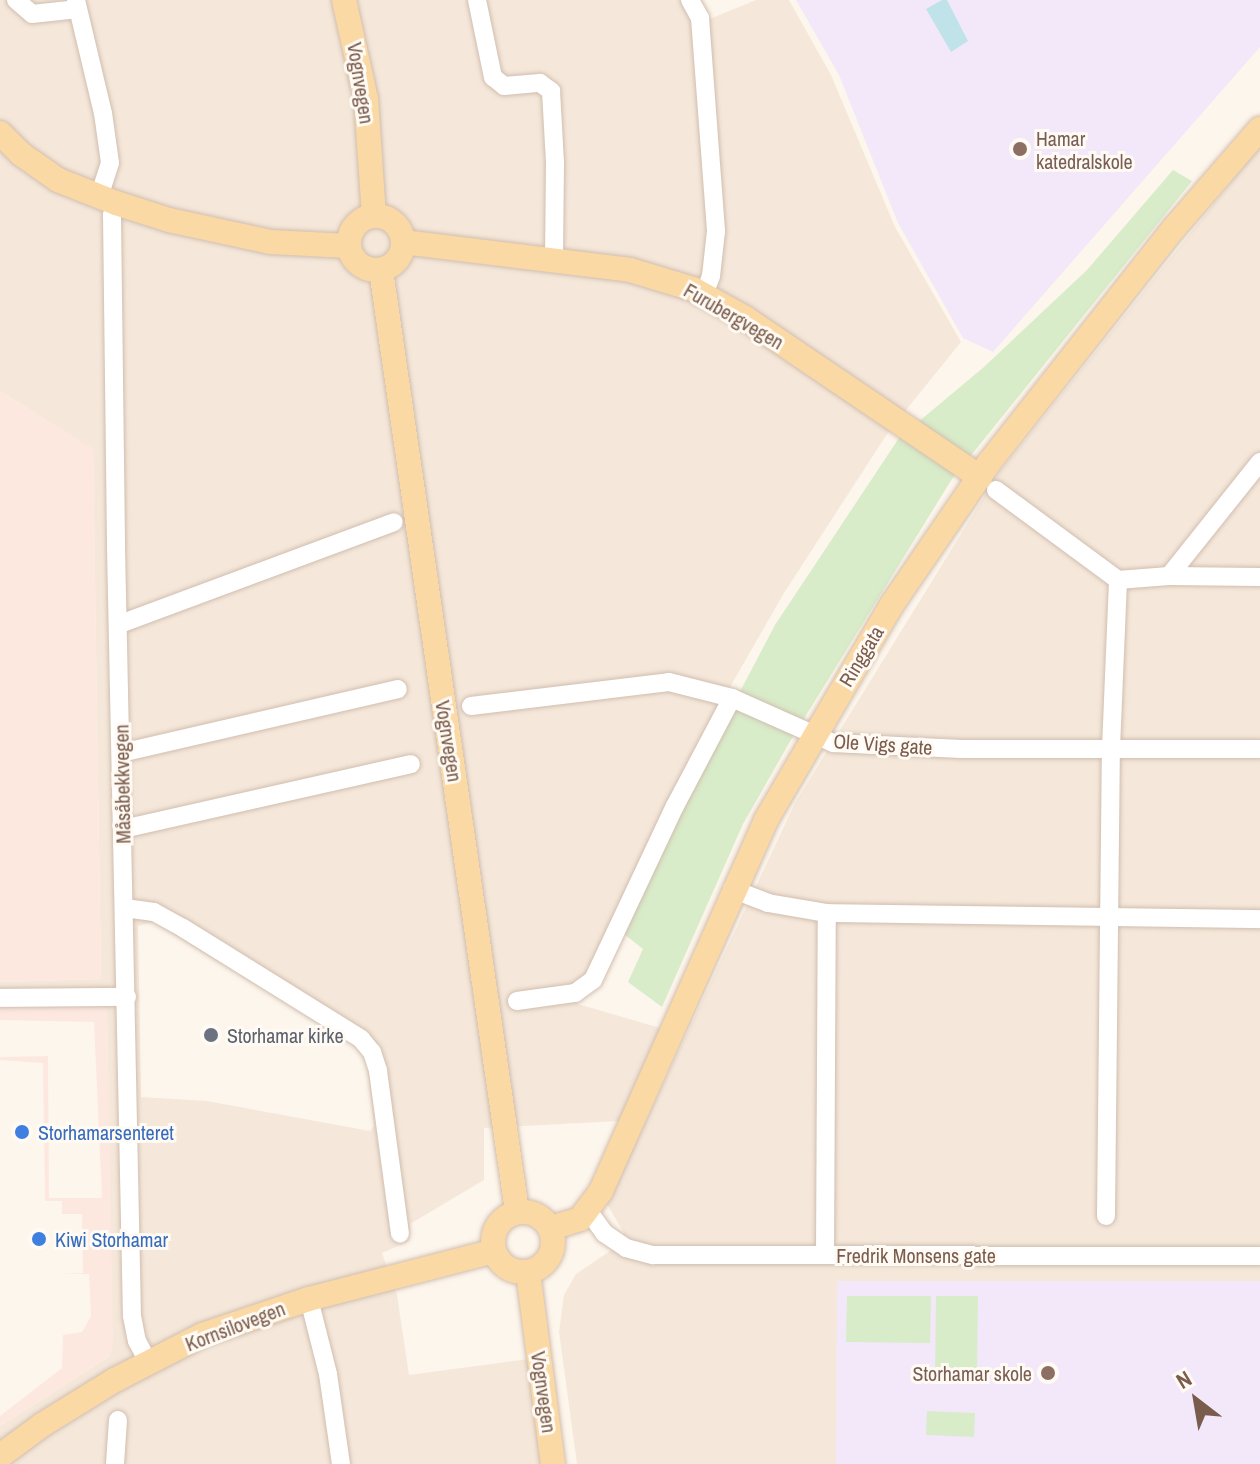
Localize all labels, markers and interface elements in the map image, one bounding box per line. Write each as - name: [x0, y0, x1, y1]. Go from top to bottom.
- street label: Vognvegen: [343, 41, 379, 125]
- place label: Hamar katedralskole: [1036, 126, 1133, 173]
- marker: Hamar katedralskole: [1011, 140, 1029, 158]
- street label: Furubergvegen: [680, 278, 788, 354]
- street label: Ringgata: [834, 621, 888, 691]
- street label: Vognvegen: [431, 699, 467, 783]
- street label: Måsåbekkvegen: [109, 724, 135, 844]
- street label: Ole Vigs gate: [833, 729, 933, 759]
- place label: Storhamar kirke: [227, 1023, 344, 1047]
- marker: Storhamar kirke: [202, 1026, 220, 1044]
- place label: Storhamarsenteret: [38, 1120, 174, 1144]
- marker: Storhamarsenteret: [13, 1123, 31, 1141]
- place label: Kiwi Storhamar: [55, 1227, 168, 1251]
- marker: Kiwi Storhamar: [30, 1230, 48, 1248]
- street label: Fredrik Monsens gate: [836, 1243, 996, 1267]
- street label: Kornsilovegen: [182, 1296, 288, 1356]
- street label: Vognvegen: [526, 1350, 562, 1434]
- north arrow: [1156, 1360, 1236, 1440]
- place label: Storhamar skole: [913, 1361, 1032, 1385]
- text: N: [1170, 1363, 1197, 1396]
- marker: Storhamar skole: [1039, 1364, 1057, 1382]

